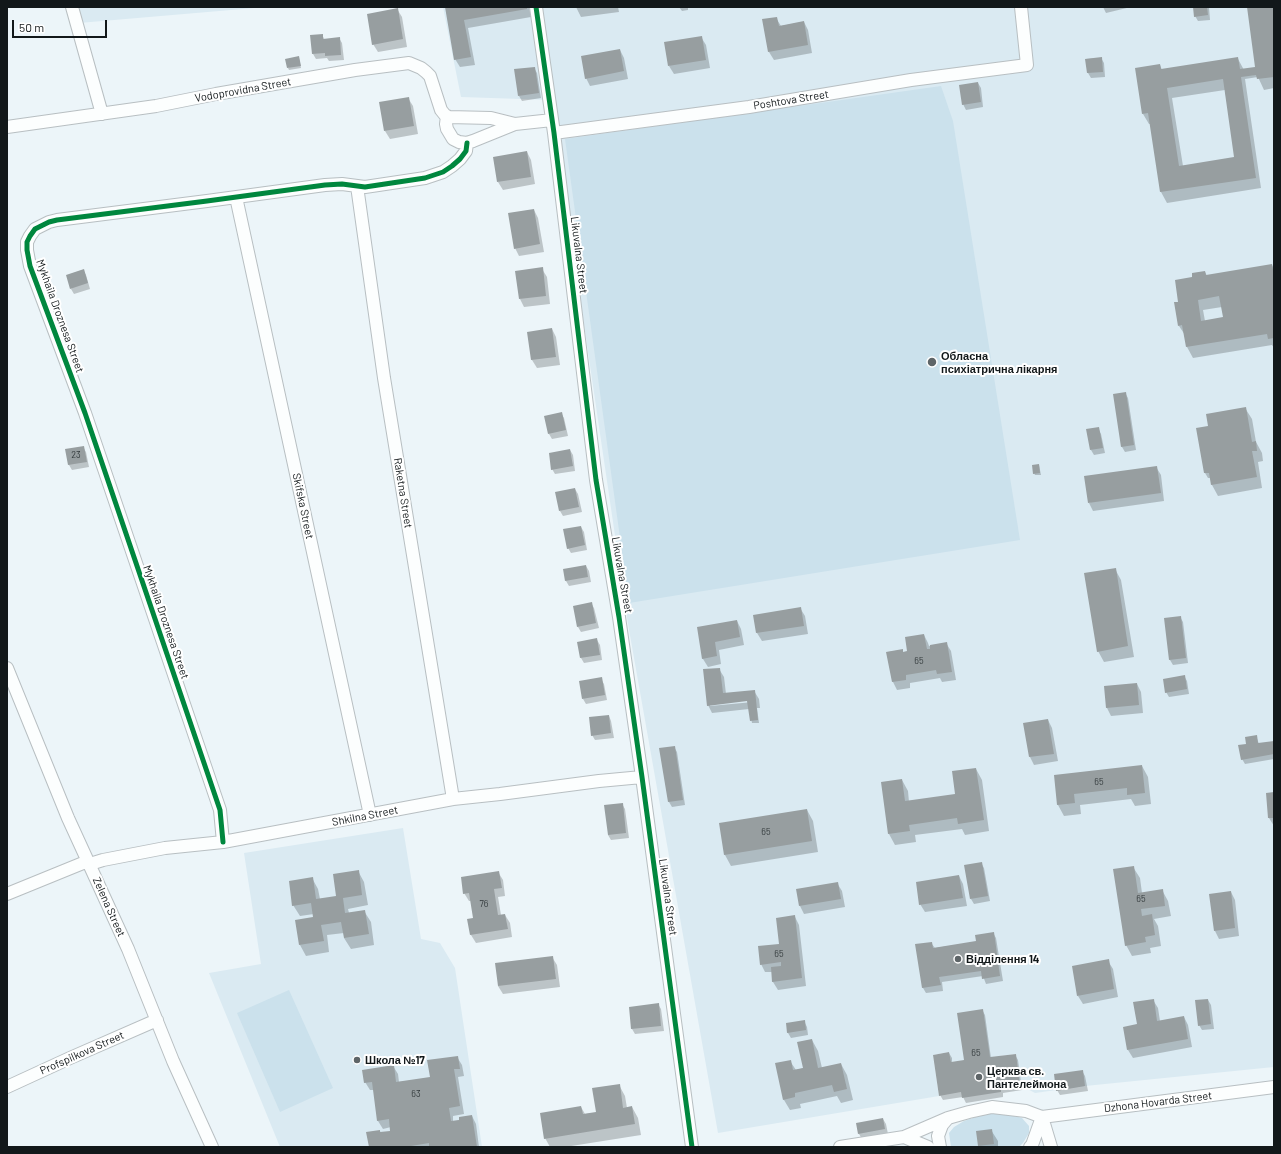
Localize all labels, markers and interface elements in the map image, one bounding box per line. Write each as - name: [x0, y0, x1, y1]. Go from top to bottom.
- scale bar: [14, 12, 109, 38]
- text: 50 m: [19, 20, 44, 34]
- street label: Vodoprovidna Street: [194, 75, 292, 105]
- street label: Poshtova Street: [752, 88, 830, 112]
- street label: Likuvalna Street: [568, 216, 590, 294]
- street label: Mykhaila Droznesa Street: [33, 258, 87, 374]
- place label: Обласна психіатрична лікарня: [941, 349, 1057, 375]
- marker: Обласна психіатрична лікарня: [926, 356, 938, 368]
- house number: 23: [71, 450, 81, 460]
- street label: Raketna Street: [391, 457, 415, 529]
- street label: Skifska Street: [290, 472, 316, 540]
- street label: Likuvalna Street: [609, 536, 635, 614]
- street label: Mykhaila Droznesa Street: [140, 563, 192, 681]
- house number: 65: [914, 656, 924, 666]
- house number: 65: [1094, 777, 1104, 787]
- street label: Shkilna Street: [331, 803, 399, 829]
- house number: 65: [761, 827, 771, 837]
- street label: Likuvalna Street: [656, 858, 680, 936]
- street label: Zelena Street: [90, 875, 128, 939]
- house number: 65: [1136, 894, 1146, 904]
- house number: 76: [480, 899, 488, 909]
- house number: 65: [774, 949, 784, 959]
- place label: Відділення 14: [966, 952, 1039, 966]
- marker: Відділення 14: [953, 954, 963, 964]
- street label: Profspilkova Street: [38, 1028, 126, 1078]
- house number: 65: [971, 1048, 981, 1058]
- place label: Школа №17: [365, 1053, 425, 1067]
- marker: Школа №17: [352, 1055, 362, 1065]
- place label: Церква св. Пантелеймона: [987, 1064, 1066, 1090]
- marker: Церква св. Пантелеймона: [974, 1072, 984, 1082]
- house number: 63: [411, 1089, 421, 1099]
- street label: Dzhona Hovarda Street: [1103, 1089, 1213, 1115]

